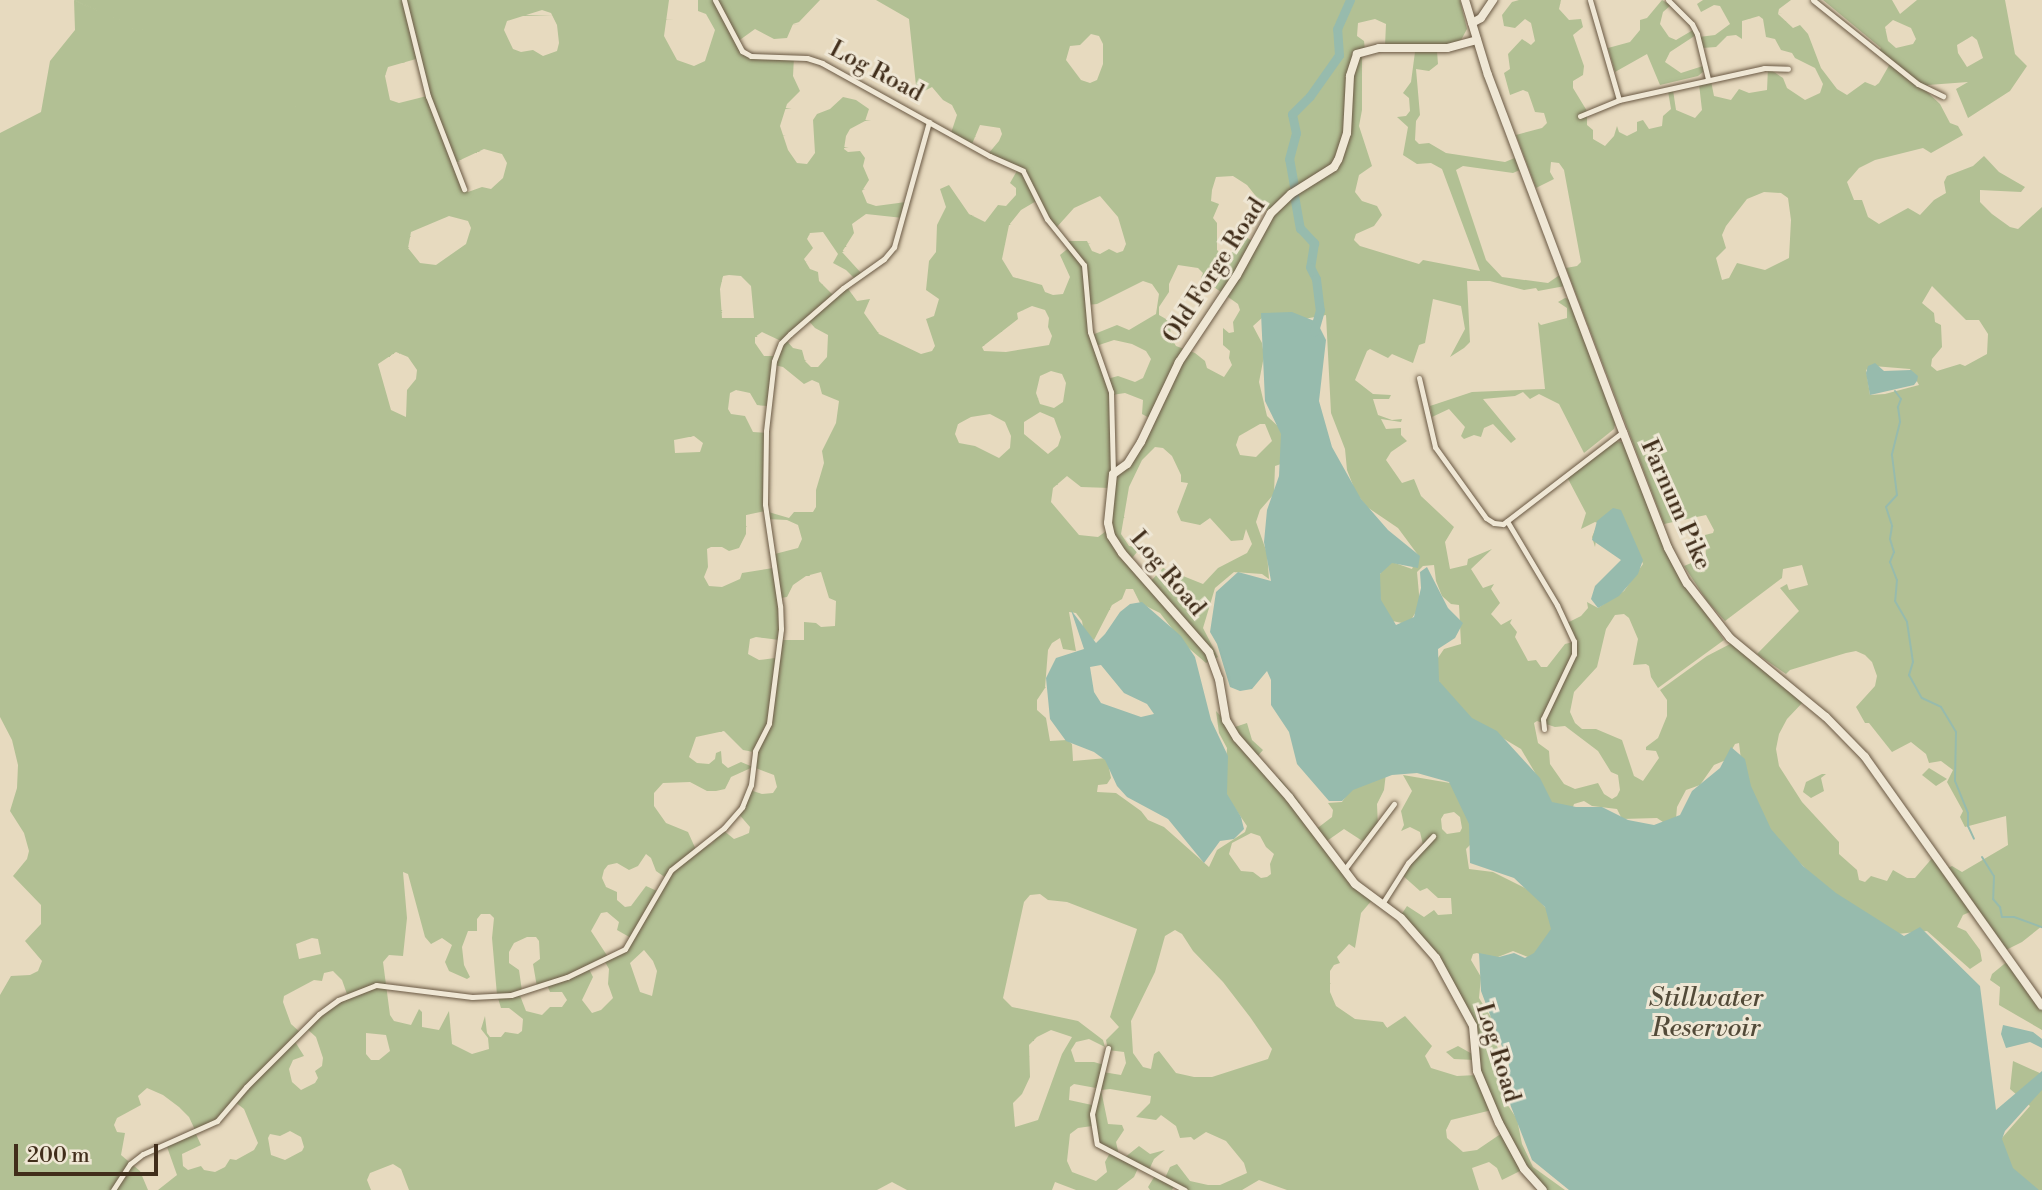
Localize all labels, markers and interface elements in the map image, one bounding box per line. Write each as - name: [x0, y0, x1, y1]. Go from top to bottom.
- street label: Log Road: [824, 35, 928, 109]
- street label: Old Forge Road: [1157, 193, 1273, 349]
- street label: Farnum Pike: [1633, 435, 1717, 575]
- street label: Log Road: [1123, 526, 1211, 622]
- water label: Stillwater Reservoir: [1649, 983, 1763, 1044]
- street label: Log Road: [1468, 1000, 1526, 1106]
- scale bar: [18, 1130, 161, 1174]
- text: 200 m: [27, 1143, 90, 1169]

